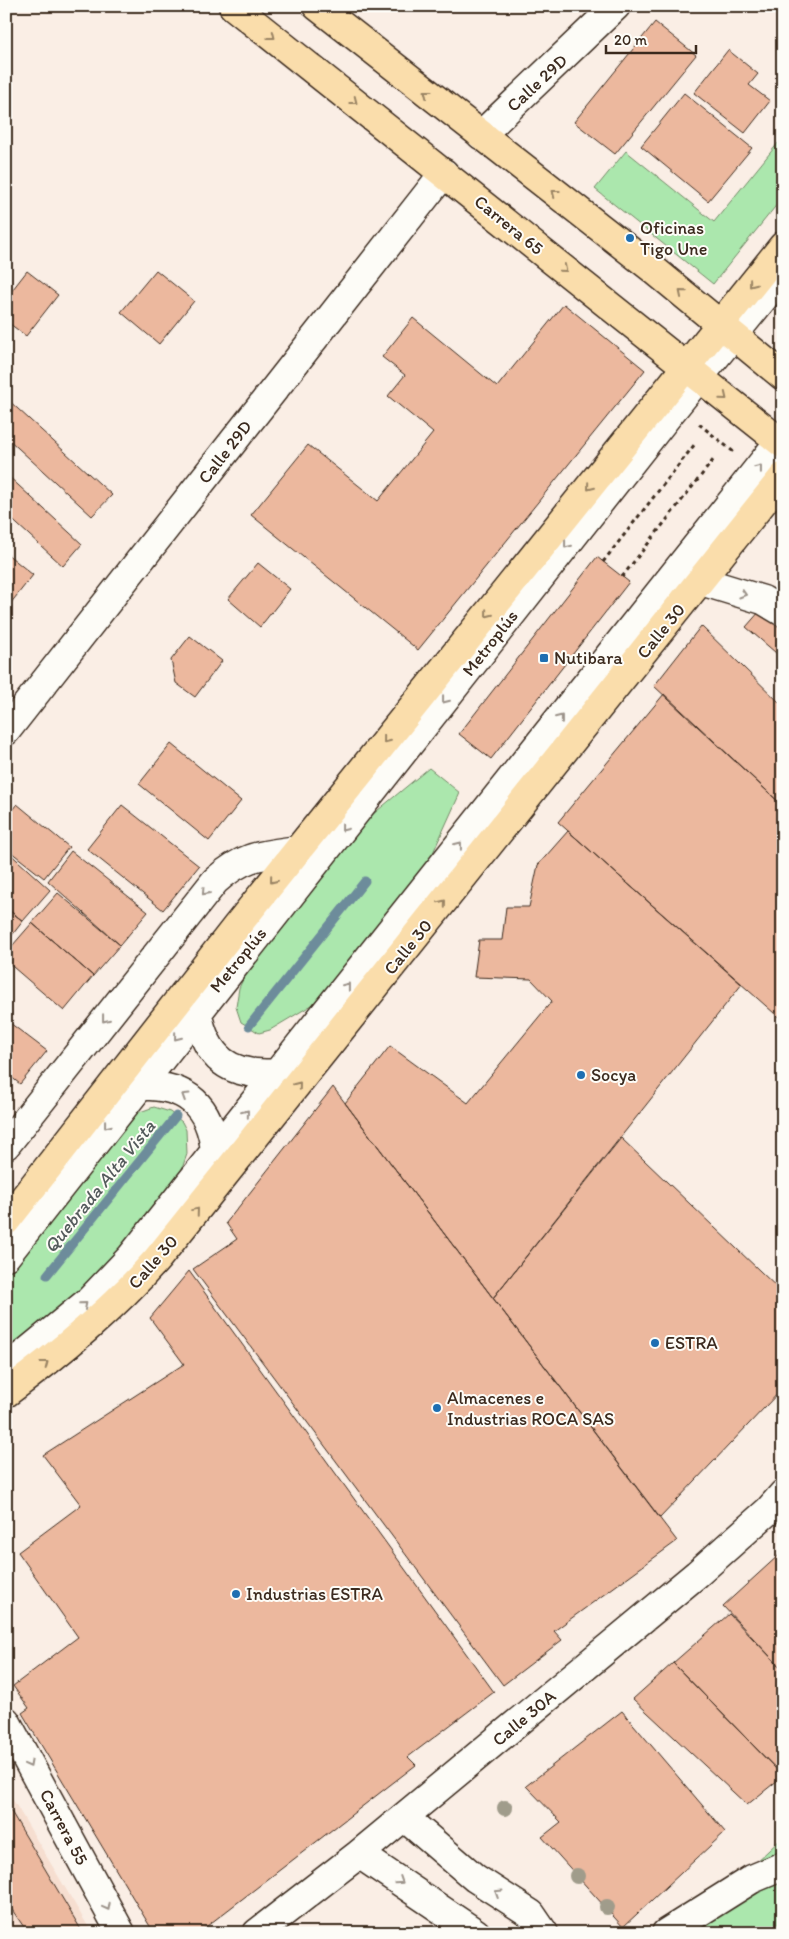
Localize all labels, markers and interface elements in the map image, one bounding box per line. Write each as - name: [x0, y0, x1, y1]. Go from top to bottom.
- scale bar: [606, 22, 696, 54]
- one-way arrow: [266, 31, 275, 39]
- text: 20 m: [614, 31, 648, 49]
- street label: Calle 29D: [502, 49, 572, 116]
- one-way arrow: [424, 90, 433, 98]
- one-way arrow: [348, 96, 357, 104]
- street label: Carrera 65: [470, 190, 548, 260]
- one-way arrow: [552, 190, 561, 198]
- place label: Oficinas Tigo Une: [640, 217, 707, 260]
- marker: Oficinas Tigo Une: [624, 232, 636, 244]
- one-way arrow: [558, 264, 567, 272]
- one-way arrow: [750, 278, 758, 287]
- one-way arrow: [679, 290, 688, 299]
- one-way arrow: [718, 392, 727, 400]
- street label: Calle 29D: [193, 416, 257, 488]
- one-way arrow: [753, 464, 762, 473]
- one-way arrow: [587, 481, 595, 490]
- one-way arrow: [564, 539, 572, 548]
- one-way arrow: [739, 588, 747, 598]
- street label: Calle 30: [632, 599, 690, 663]
- street label: Metroplús: [457, 605, 523, 681]
- one-way arrow: [484, 608, 493, 617]
- place label: Nutibara: [554, 647, 623, 669]
- marker: Nutibara: [538, 652, 550, 664]
- one-way arrow: [442, 694, 450, 703]
- one-way arrow: [554, 715, 562, 724]
- one-way arrow: [383, 734, 391, 743]
- one-way arrow: [342, 822, 350, 831]
- one-way arrow: [453, 842, 461, 851]
- one-way arrow: [270, 875, 279, 884]
- one-way arrow: [202, 886, 211, 895]
- one-way arrow: [438, 900, 446, 909]
- street label: Calle 30: [379, 915, 437, 979]
- street label: Metroplús: [205, 923, 271, 997]
- one-way arrow: [341, 983, 349, 992]
- one-way arrow: [102, 1013, 110, 1022]
- one-way arrow: [174, 1031, 182, 1040]
- place label: Socya: [591, 1064, 636, 1086]
- marker: Socya: [575, 1069, 587, 1081]
- one-way arrow: [292, 1081, 301, 1091]
- one-way arrow: [182, 1093, 191, 1102]
- one-way arrow: [240, 1110, 248, 1119]
- water label: Quebrada Alta Vista: [39, 1115, 160, 1258]
- one-way arrow: [104, 1119, 113, 1128]
- one-way arrow: [191, 1208, 200, 1217]
- street label: Calle 30: [123, 1230, 183, 1294]
- one-way arrow: [79, 1302, 88, 1311]
- place label: ESTRA: [665, 1332, 718, 1354]
- marker: ESTRA: [649, 1337, 661, 1349]
- one-way arrow: [39, 1361, 48, 1369]
- place label: Almacenes e Industrias ROCA SAS: [447, 1387, 614, 1430]
- marker: Almacenes e Industrias ROCA SAS: [431, 1402, 443, 1414]
- place label: Industrias ESTRA: [246, 1583, 383, 1605]
- marker: Industrias ESTRA: [230, 1588, 242, 1600]
- street label: Calle 30A: [488, 1685, 561, 1751]
- one-way arrow: [23, 1759, 33, 1768]
- street label: Carrera 55: [35, 1785, 93, 1869]
- one-way arrow: [394, 1875, 404, 1884]
- one-way arrow: [494, 1890, 503, 1899]
- one-way arrow: [101, 1902, 111, 1911]

